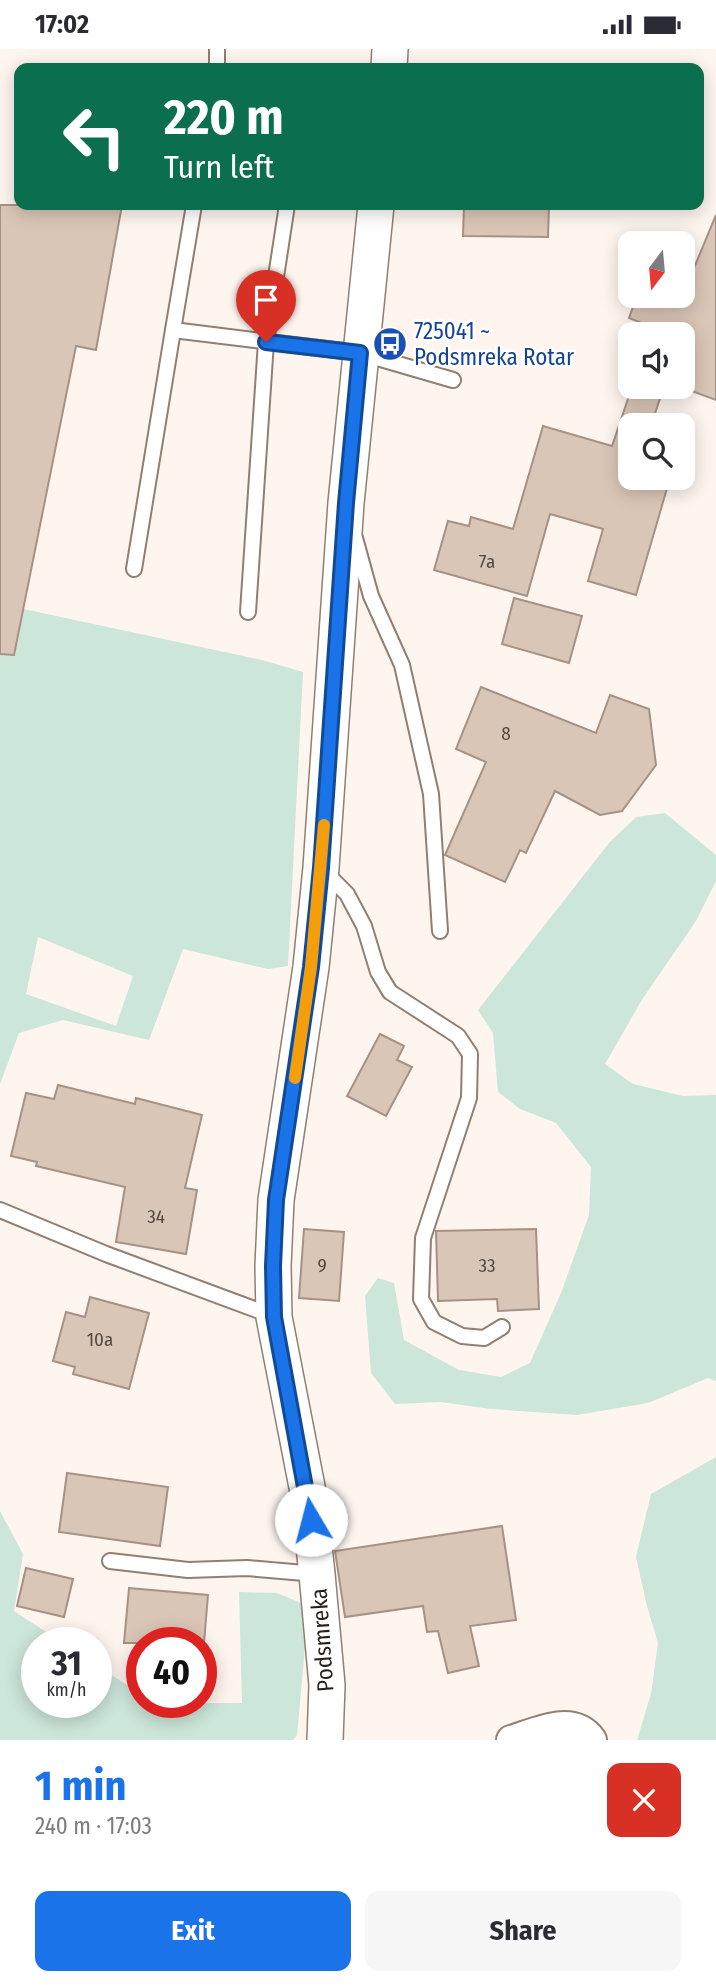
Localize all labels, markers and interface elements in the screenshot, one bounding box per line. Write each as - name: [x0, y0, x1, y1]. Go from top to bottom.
- text: 17:02: [35, 9, 89, 40]
- text: 220 m: [164, 88, 284, 147]
- icon: left: [49, 91, 140, 182]
- text: Turn left: [164, 148, 274, 186]
- north arrow: [618, 231, 695, 308]
- map controls: [618, 231, 695, 490]
- pin: [236, 270, 296, 342]
- icon: arrive: [247, 281, 285, 319]
- place label: 725041 ~ Podsmreka Rotar: [414, 317, 574, 371]
- button: sound: [618, 322, 695, 399]
- bus stop icon: 725041 ~ Podsmreka Rotar: [371, 325, 409, 363]
- button: search: [618, 413, 695, 490]
- house number: 7a: [479, 550, 495, 573]
- house number: 8: [501, 722, 511, 745]
- house number: 34: [147, 1205, 165, 1228]
- house number: 9: [317, 1254, 327, 1277]
- house number: 33: [478, 1254, 496, 1277]
- house number: 10a: [87, 1328, 113, 1351]
- position arrow: [274, 1483, 348, 1557]
- street label: Podsmreka: [304, 1587, 340, 1693]
- speed limit sign: 40: [126, 1627, 217, 1718]
- text: 31: [51, 1642, 82, 1684]
- text: km/h: [46, 1679, 87, 1701]
- text: 1 min: [35, 1761, 126, 1811]
- button: close: [607, 1763, 681, 1837]
- text: 240 m · 17:03: [35, 1812, 152, 1840]
- button: Exit: [35, 1891, 351, 1971]
- button: Share: [365, 1891, 681, 1971]

